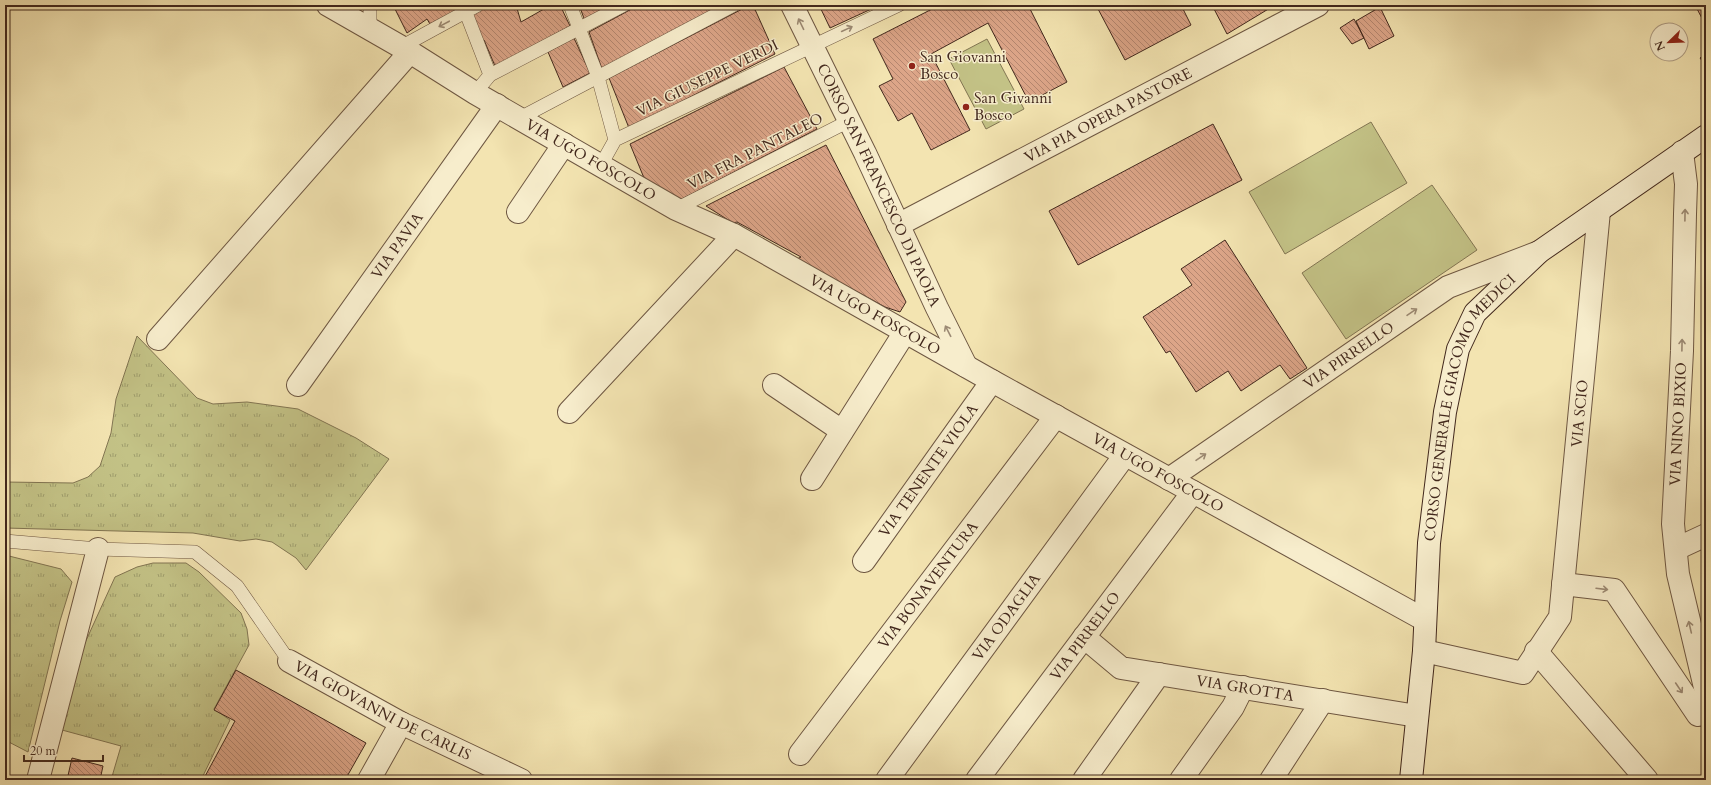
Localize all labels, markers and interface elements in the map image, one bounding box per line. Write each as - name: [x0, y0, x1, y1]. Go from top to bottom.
- one-way arrow: [797, 19, 804, 31]
- one-way arrow: [438, 20, 450, 28]
- north arrow: [1649, 22, 1689, 62]
- one-way arrow: [841, 25, 853, 32]
- street label: VIA GIUSEPPE VERDI: [633, 35, 781, 121]
- text: N: [1651, 38, 1669, 53]
- place label: San Giovanni Bosco: [920, 47, 1006, 84]
- street label: CORSO SAN FRANCESCO DI PAOLA: [812, 60, 945, 310]
- marker: San Giovanni Bosco: [907, 61, 917, 71]
- street label: VIA PIA OPERA PASTORE: [1021, 63, 1195, 167]
- place label: San Givanni Bosco: [974, 88, 1052, 125]
- marker: San Givanni Bosco: [961, 102, 971, 112]
- street label: VIA FRA PANTALEO: [684, 108, 826, 194]
- street label: VIA UGO FOSCOLO: [522, 114, 660, 205]
- street label: VIA PAVIA: [367, 208, 428, 283]
- one-way arrow: [1681, 209, 1689, 222]
- street label: VIA UGO FOSCOLO: [806, 270, 944, 360]
- street label: CORSO GENERALE GIACOMO MEDICI: [1419, 270, 1520, 542]
- one-way arrow: [1406, 308, 1417, 316]
- street label: VIA PIRRELLO: [1299, 317, 1398, 394]
- one-way arrow: [944, 325, 951, 337]
- one-way arrow: [1678, 339, 1686, 352]
- street label: VIA NINO BIXIO: [1665, 362, 1691, 486]
- street label: VIA SCIO: [1566, 379, 1593, 448]
- street label: VIA TENENTE VIOLA: [874, 400, 983, 541]
- street label: VIA UGO FOSCOLO: [1089, 428, 1227, 517]
- one-way arrow: [1195, 453, 1206, 461]
- street label: VIA BONAVENTURA: [873, 517, 983, 653]
- street label: VIA ODAGLIA: [968, 569, 1045, 665]
- one-way arrow: [1595, 585, 1608, 592]
- street label: VIA PIRRELLO: [1045, 588, 1125, 684]
- one-way arrow: [1686, 621, 1694, 634]
- street label: VIA GIOVANNI DE CARLIS: [291, 656, 474, 765]
- street label: VIA GROTTA: [1195, 670, 1296, 706]
- one-way arrow: [1675, 682, 1683, 693]
- scale bar: [24, 737, 103, 763]
- text: 20 m: [30, 743, 57, 759]

